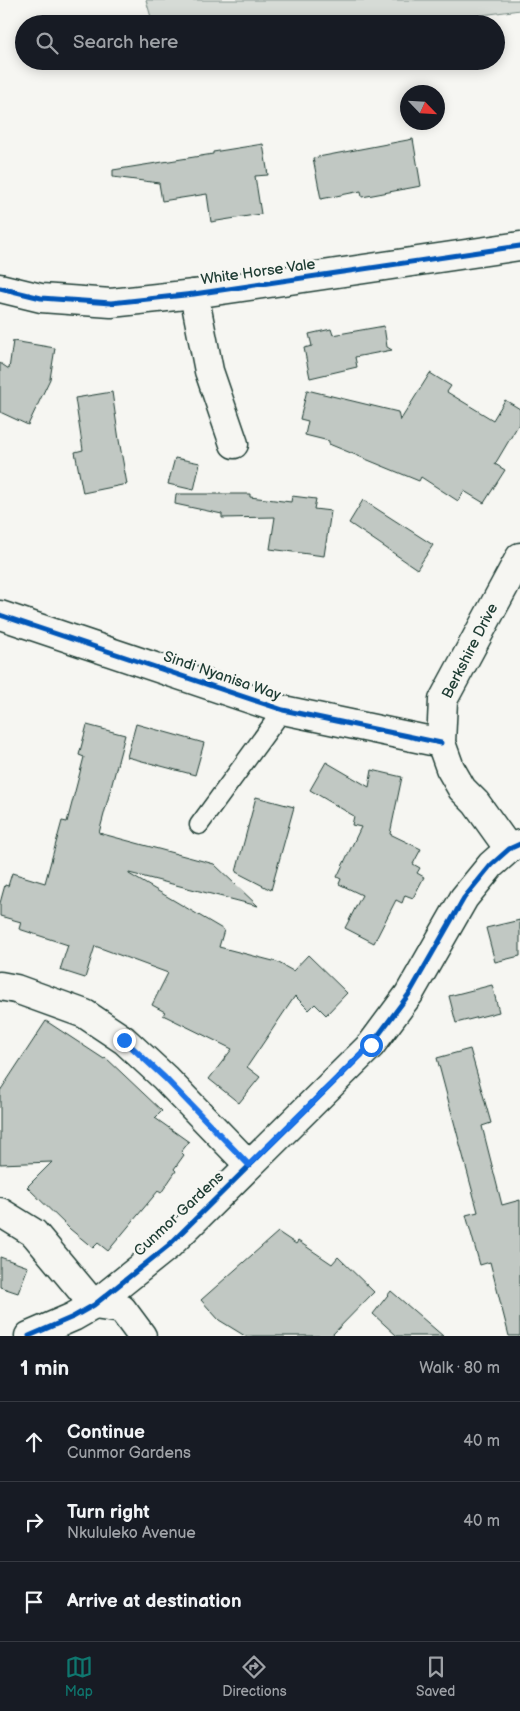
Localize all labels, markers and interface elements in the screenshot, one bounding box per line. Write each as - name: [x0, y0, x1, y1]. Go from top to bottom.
- search box: [15, 15, 505, 70]
- icon: search: [33, 29, 61, 57]
- text: Search here: [73, 31, 178, 54]
- north arrow: [400, 85, 445, 130]
- street label: White Horse Vale: [199, 255, 317, 289]
- street label: Berkshire Drive: [438, 600, 502, 702]
- street label: Sindi Nyanisa Way: [161, 647, 283, 705]
- route end: [113, 1029, 136, 1052]
- route start: [360, 1034, 383, 1057]
- street label: Cunmor Gardens: [130, 1167, 228, 1261]
- text: 1 min: [20, 1356, 69, 1381]
- text: Walk · 80 m: [419, 1359, 500, 1378]
- text: Continue: [67, 1421, 145, 1444]
- icon: ahead: [20, 1428, 48, 1456]
- text: 40 m: [463, 1432, 500, 1451]
- text: Cunmor Gardens: [67, 1444, 191, 1463]
- text: Turn right: [67, 1501, 150, 1524]
- icon: right: [20, 1508, 48, 1536]
- text: 40 m: [463, 1512, 500, 1531]
- text: Nkululeko Avenue: [67, 1524, 196, 1543]
- icon: arrive: [20, 1588, 48, 1616]
- text: Arrive at destination: [67, 1590, 242, 1613]
- tab: Map: [65, 1653, 93, 1700]
- tab: Directions: [222, 1653, 287, 1700]
- tab: Saved: [416, 1653, 455, 1700]

